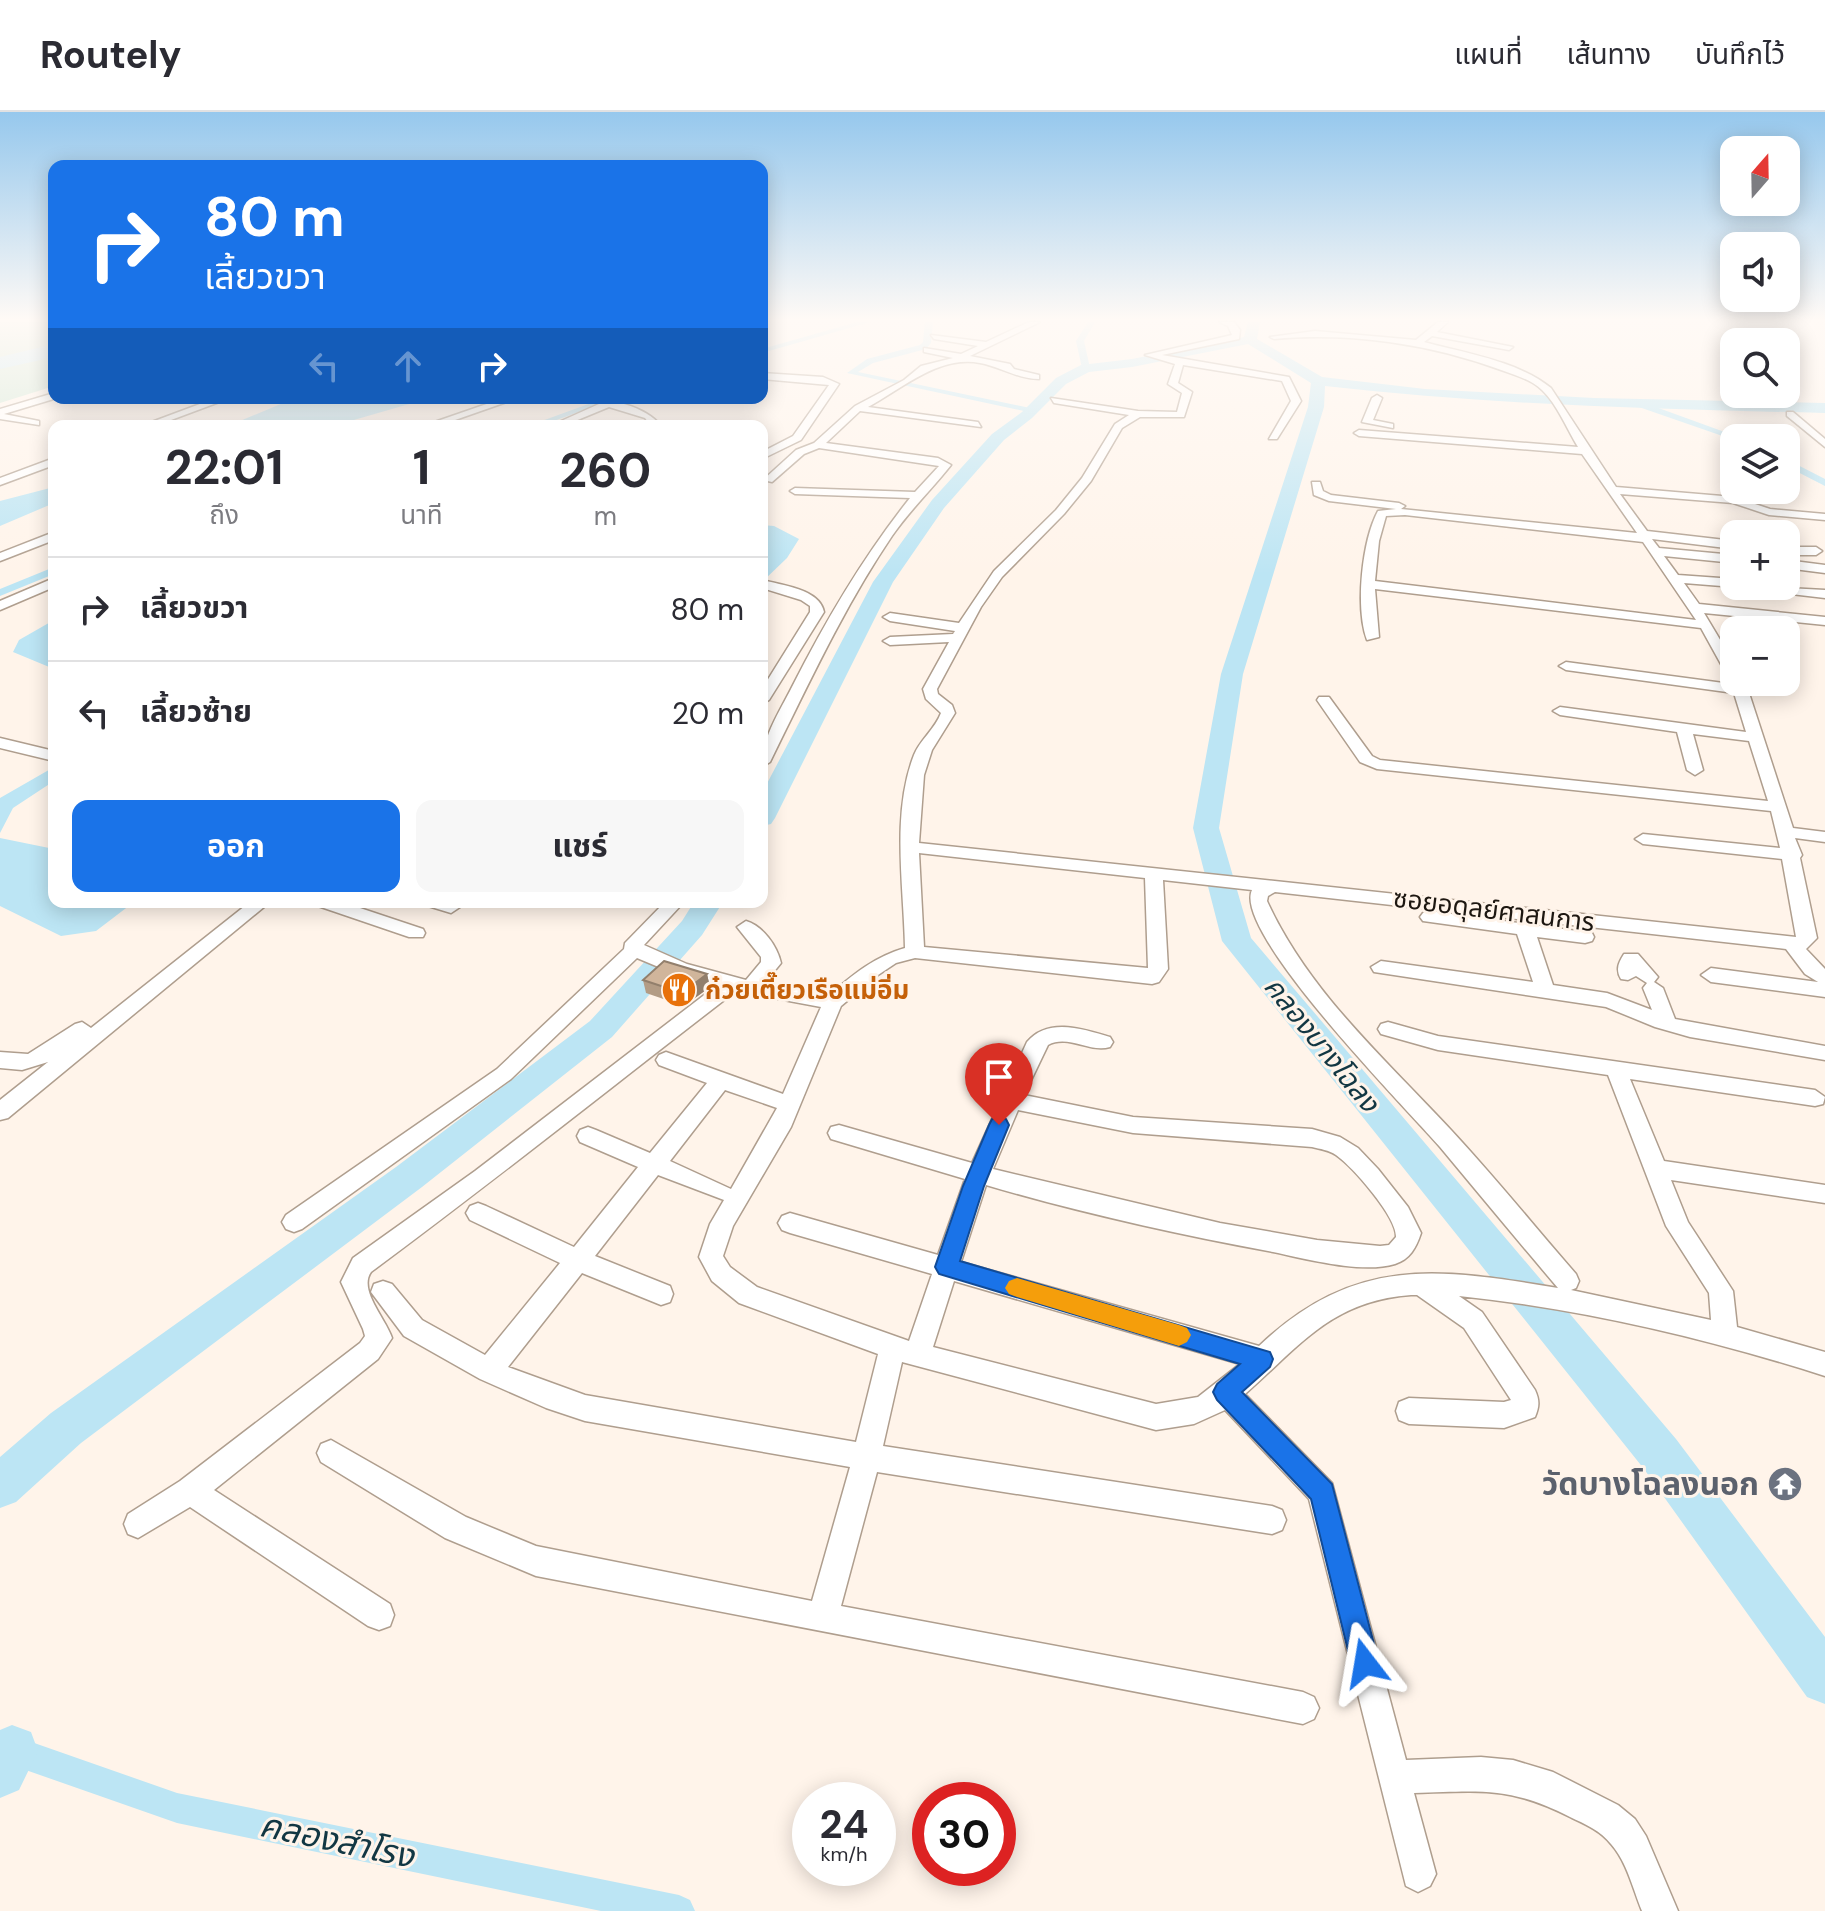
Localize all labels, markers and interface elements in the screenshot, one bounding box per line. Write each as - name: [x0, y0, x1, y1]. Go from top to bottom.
- text: Routely: [40, 30, 181, 80]
- text: แผนที่: [1454, 36, 1522, 73]
- text: เส้นทาง: [1566, 36, 1651, 73]
- text: บันทึกไว้: [1695, 36, 1785, 73]
- north arrow: [1720, 136, 1800, 216]
- map controls: [1720, 136, 1800, 696]
- text: 80 m: [204, 180, 345, 253]
- icon: right: [72, 192, 176, 296]
- button: sound: [1720, 232, 1800, 312]
- text: เลี้ยวขวา: [204, 253, 326, 300]
- button: search: [1720, 328, 1800, 408]
- icon: left: [302, 344, 346, 388]
- icon: ahead: [386, 344, 430, 388]
- icon: right: [470, 344, 514, 388]
- button: layers: [1720, 424, 1800, 504]
- text: 22:01: [165, 436, 284, 499]
- text: 1: [413, 436, 430, 499]
- text: 260: [559, 439, 651, 502]
- text: ถึง: [209, 498, 239, 532]
- text: นาที: [400, 498, 443, 532]
- text: m: [594, 499, 617, 533]
- button: +: [1720, 520, 1800, 600]
- icon: right: [72, 587, 116, 631]
- text: เลี้ยวขวา: [140, 588, 248, 627]
- text: 80 m: [671, 590, 744, 629]
- button: −: [1720, 616, 1800, 696]
- icon: left: [72, 691, 116, 735]
- text: เลี้ยวซ้าย: [140, 692, 252, 731]
- text: 20 m: [672, 694, 744, 733]
- button: ออก: [72, 800, 400, 892]
- button: แชร์: [416, 800, 744, 892]
- street label: ซอยอดุลย์ศาสนการ: [1391, 881, 1597, 939]
- water label: คลองบางโฉลง: [1256, 969, 1389, 1121]
- restaurant icon: ก๋วยเตี๊ยวเรือแม่อิ่ม: [660, 971, 698, 1009]
- place label: ก๋วยเตี๊ยวเรือแม่อิ่ม: [705, 972, 909, 1007]
- pin: [965, 1043, 1033, 1125]
- icon: arrive: [977, 1055, 1021, 1099]
- place label: วัดบางโฉลงนอก: [1542, 1463, 1759, 1505]
- temple icon: วัดบางโฉลงนอก: [1766, 1465, 1804, 1503]
- position arrow: [1323, 1621, 1407, 1705]
- speed limit sign: 30: [912, 1782, 1016, 1886]
- text: 24: [820, 1798, 868, 1850]
- water label: คลองสำโรง: [256, 1802, 420, 1879]
- text: km/h: [820, 1841, 868, 1867]

